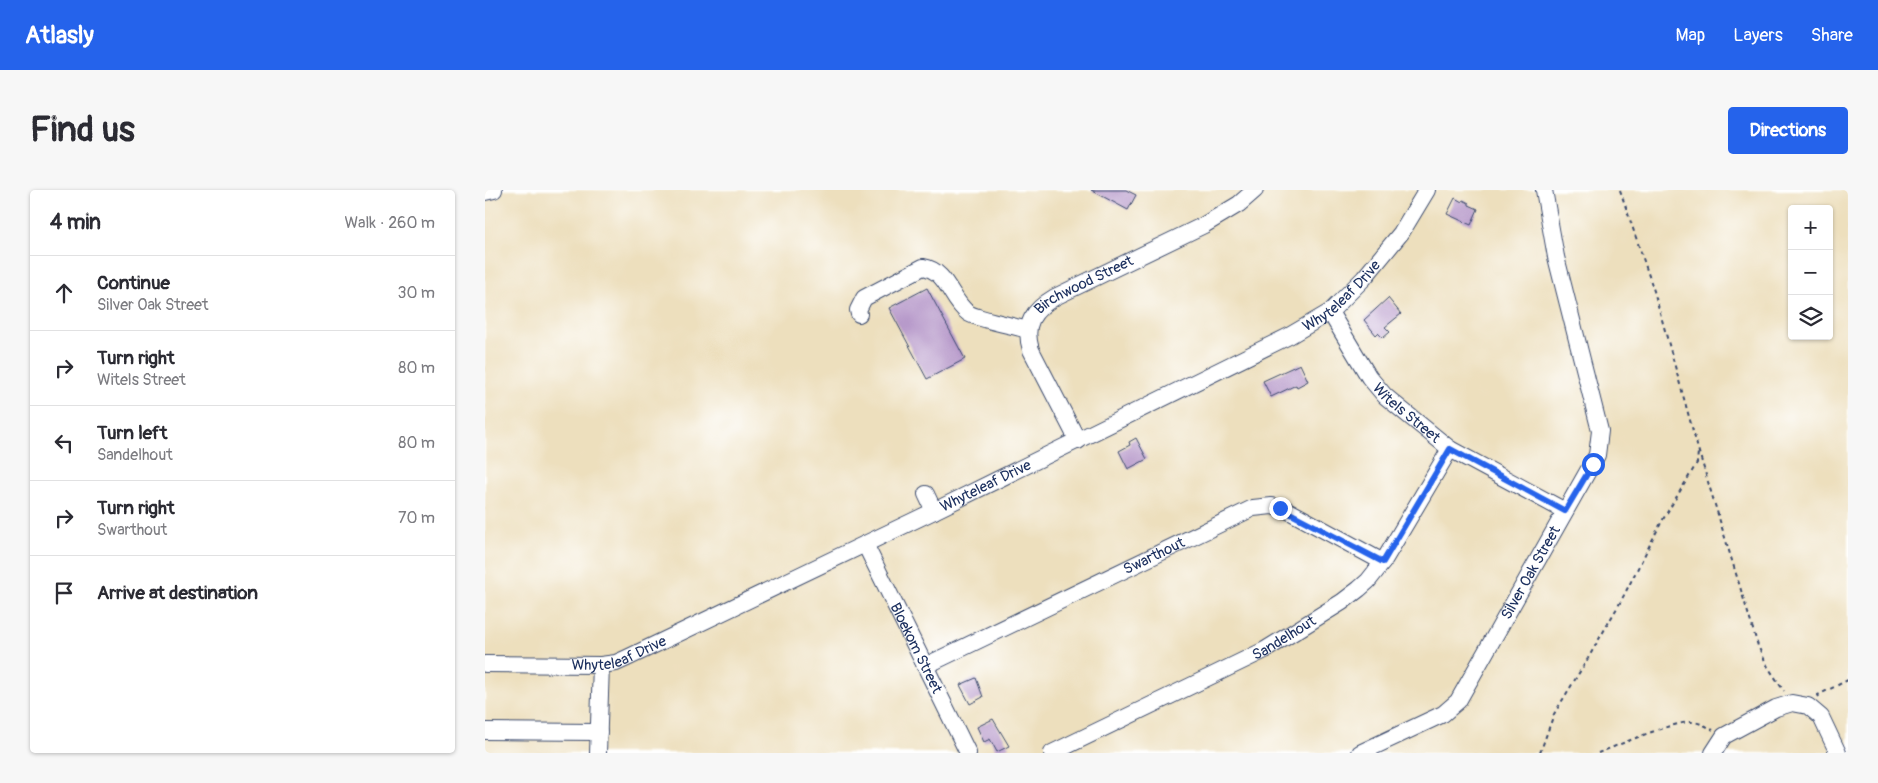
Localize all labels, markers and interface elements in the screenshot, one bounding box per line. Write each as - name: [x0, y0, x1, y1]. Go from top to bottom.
- text: Atlasly: [25, 21, 94, 50]
- text: Map: [1676, 24, 1705, 47]
- text: Layers: [1733, 24, 1783, 47]
- text: Share: [1811, 24, 1853, 47]
- button: Directions: [1728, 107, 1848, 154]
- text: Find us: [30, 108, 135, 152]
- map controls: [1788, 205, 1833, 340]
- button: +: [1788, 205, 1833, 250]
- text: 4 min: [50, 209, 101, 236]
- text: Walk · 260 m: [344, 213, 435, 233]
- button: −: [1788, 250, 1833, 295]
- street label: Birchwood Street: [1030, 251, 1137, 318]
- street label: Whyteleaf Drive: [1299, 256, 1385, 336]
- text: Continue: [97, 271, 170, 295]
- icon: ahead: [50, 279, 78, 307]
- text: 30 m: [397, 283, 435, 303]
- text: Silver Oak Street: [97, 295, 208, 315]
- button: layers: [1788, 295, 1833, 340]
- text: Turn right: [97, 346, 175, 370]
- icon: right: [50, 354, 78, 382]
- text: 80 m: [398, 358, 435, 378]
- text: Witels Street: [97, 370, 186, 390]
- street label: Witels Street: [1368, 379, 1445, 448]
- text: Turn left: [97, 421, 167, 445]
- icon: left: [50, 429, 78, 457]
- text: 80 m: [398, 433, 435, 453]
- text: Sandelhout: [97, 445, 173, 465]
- route start: [1582, 453, 1605, 476]
- street label: Whyteleaf Drive: [937, 455, 1035, 517]
- text: Turn right: [97, 496, 175, 520]
- route end: [1269, 497, 1292, 520]
- icon: right: [50, 504, 78, 532]
- text: 70 m: [398, 508, 435, 528]
- text: Swarthout: [97, 520, 167, 540]
- street label: Silver Oak Street: [1497, 522, 1565, 623]
- street label: Swarthout: [1120, 533, 1189, 579]
- icon: arrive: [50, 579, 78, 607]
- text: Arrive at destination: [97, 581, 258, 605]
- street label: Bloekom Street: [885, 600, 947, 698]
- street label: Sandelhout: [1249, 611, 1320, 665]
- street label: Whyteleaf Drive: [571, 631, 670, 675]

